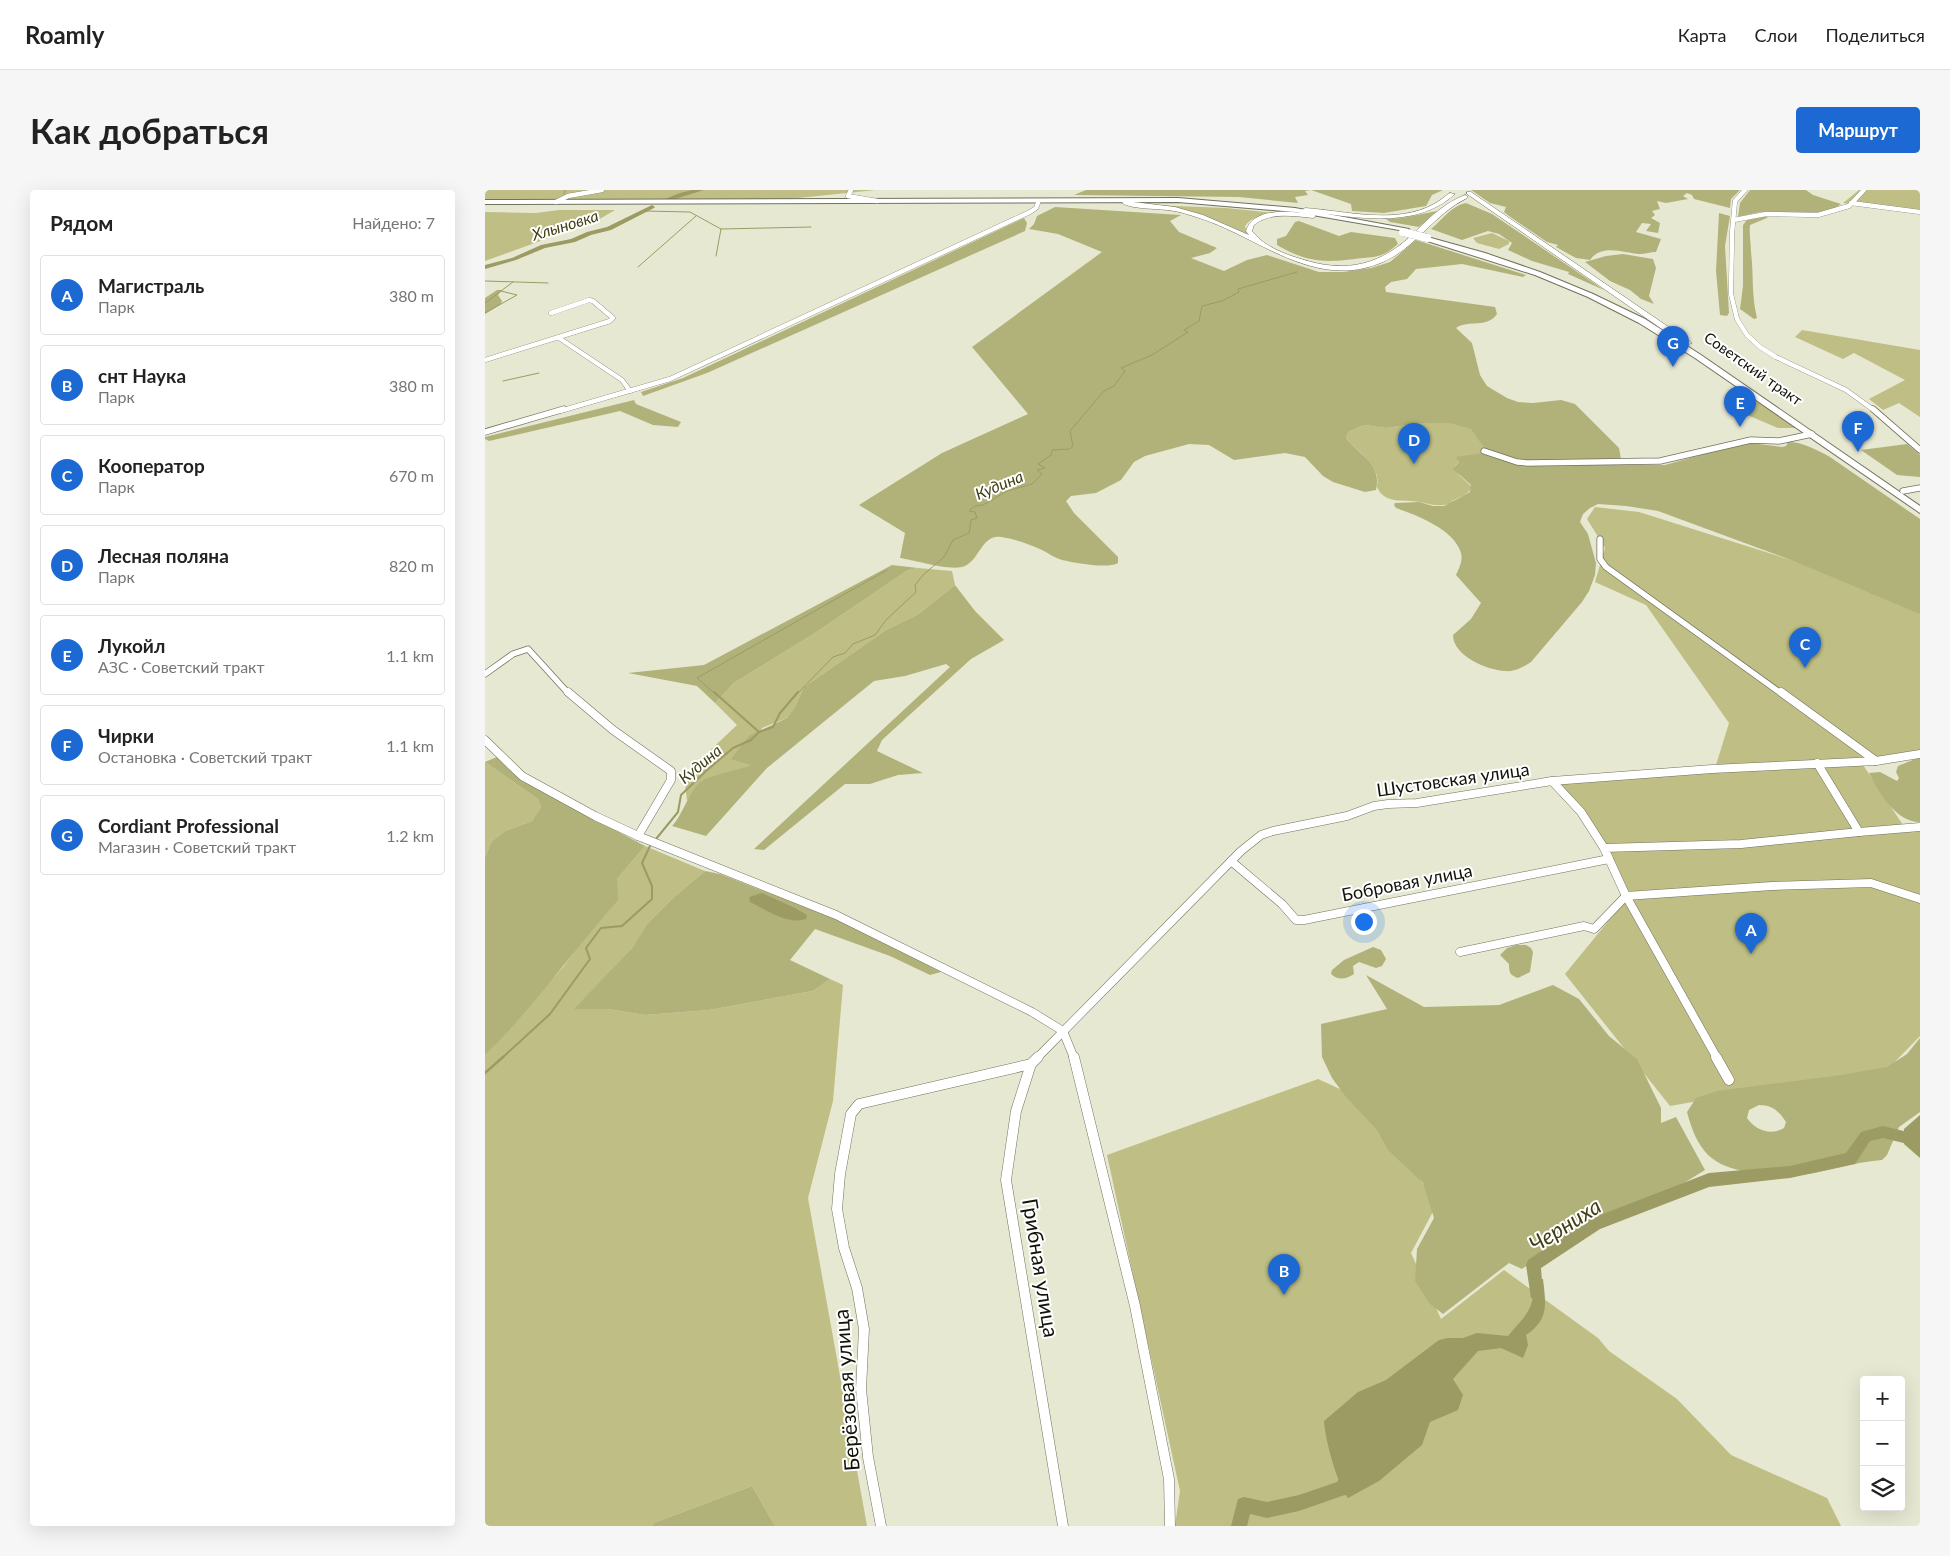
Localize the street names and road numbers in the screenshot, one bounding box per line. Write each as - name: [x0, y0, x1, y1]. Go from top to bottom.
- street label: Советский тракт: [1701, 328, 1806, 409]
- street label: Шустовская улица: [1375, 757, 1531, 801]
- street label: Бобровая улица: [1340, 859, 1474, 905]
- street label: Грибная улица: [1018, 1197, 1065, 1339]
- street label: Берёзовая улица: [827, 1308, 864, 1472]

